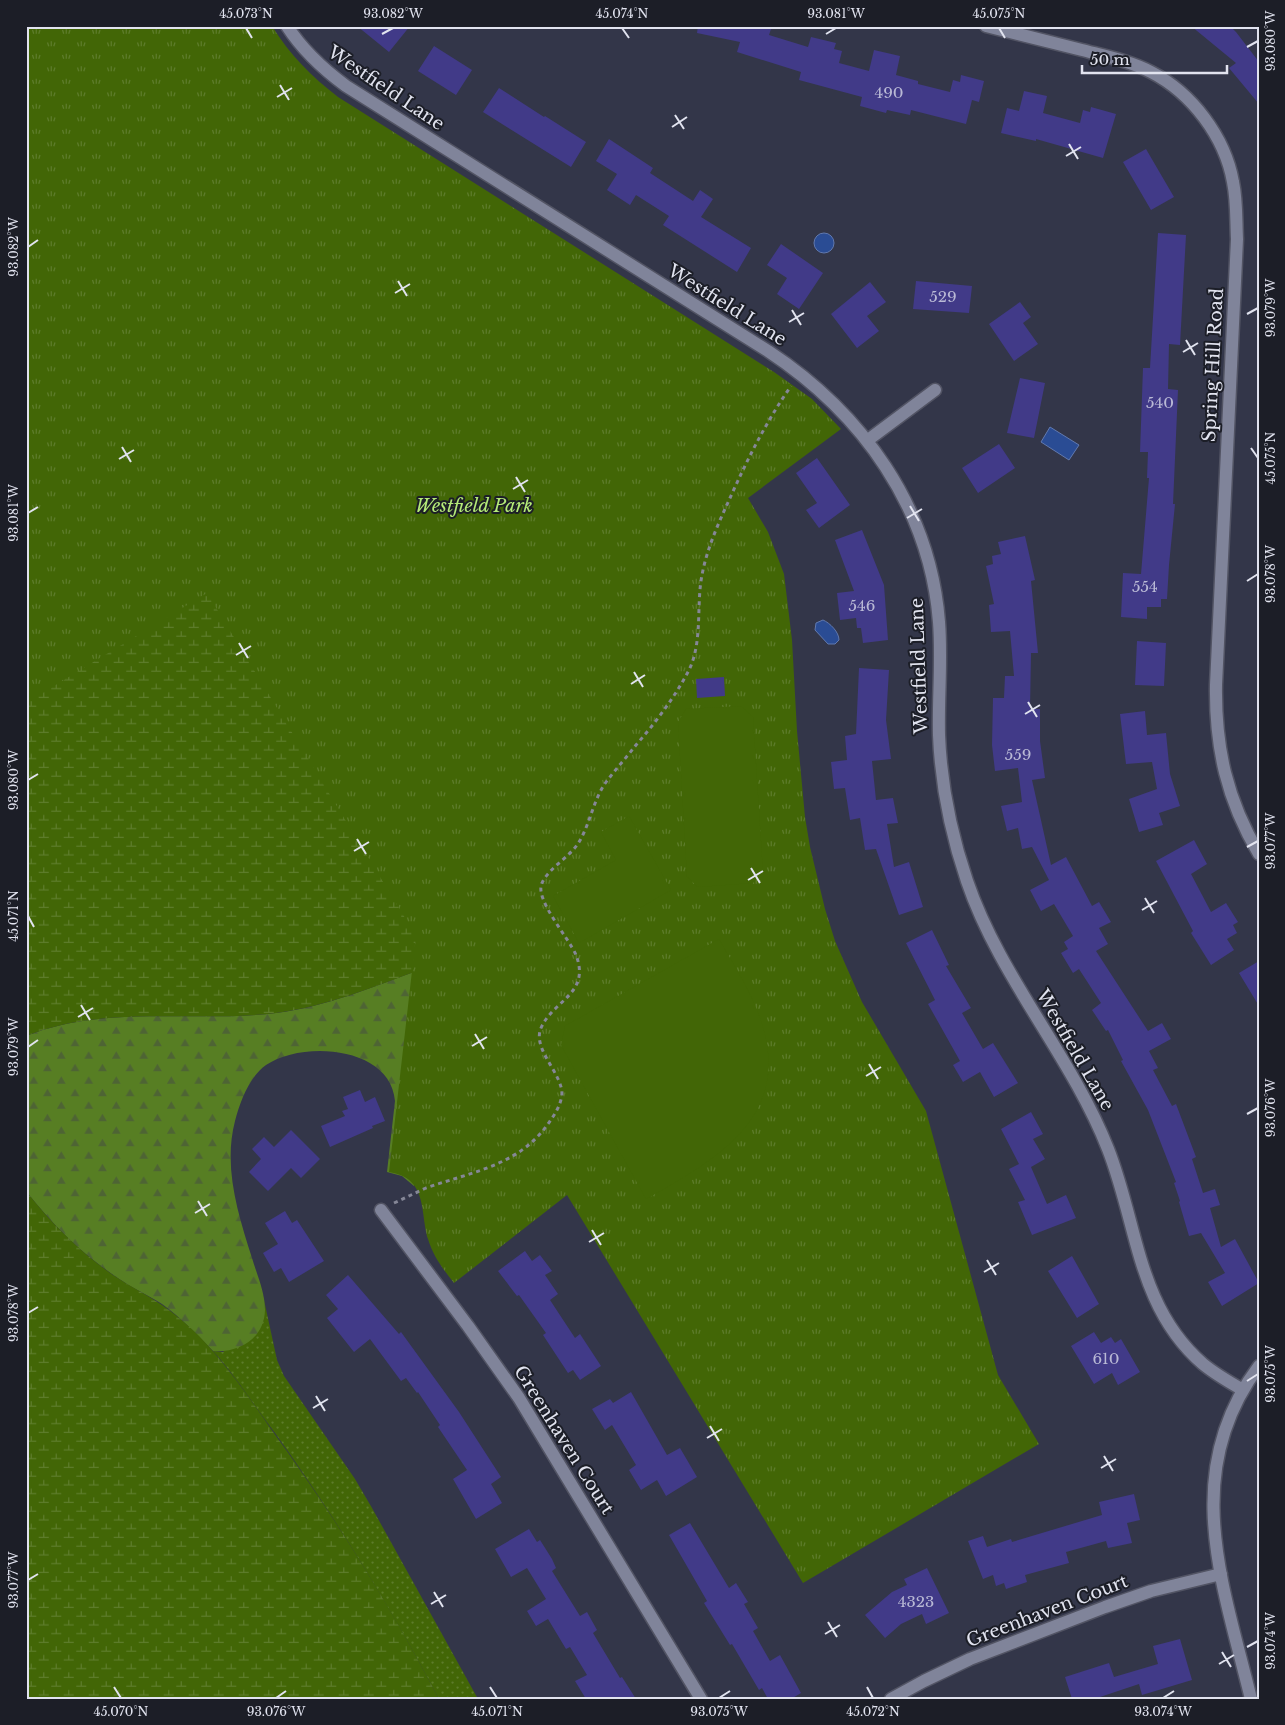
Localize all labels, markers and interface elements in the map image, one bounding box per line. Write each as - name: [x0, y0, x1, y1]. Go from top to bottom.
- text: 45.073°N: [219, 6, 273, 21]
- text: 93.082°W: [363, 6, 424, 21]
- text: 45.074°N: [596, 6, 649, 21]
- text: 93.081°W: [807, 6, 866, 21]
- text: 45.075°N: [973, 6, 1026, 21]
- text: 93.080°W: [1263, 10, 1278, 71]
- street label: Westfield Lane: [323, 40, 449, 135]
- scale bar: [1082, 42, 1228, 74]
- text: 50 m: [1090, 50, 1130, 69]
- house number: 490: [874, 83, 904, 102]
- text: 93.082°W: [6, 216, 21, 277]
- street label: Westfield Lane: [663, 259, 791, 350]
- text: 93.079°W: [1263, 278, 1278, 337]
- house number: 529: [929, 287, 957, 306]
- street label: Spring Hill Road: [1198, 287, 1228, 443]
- house number: 540: [1146, 393, 1174, 412]
- text: 45.075°N: [1263, 431, 1278, 484]
- text: 93.081°W: [6, 483, 21, 542]
- park label: Westfield Park: [415, 495, 533, 517]
- text: 93.078°W: [1263, 544, 1278, 603]
- house number: 554: [1132, 577, 1158, 596]
- house number: 546: [849, 596, 875, 615]
- street label: Westfield Lane: [906, 598, 932, 735]
- house number: 559: [1005, 745, 1031, 764]
- text: 93.080°W: [6, 749, 21, 810]
- text: 93.077°W: [1263, 812, 1278, 869]
- text: 45.071°N: [6, 890, 21, 942]
- street label: Westfield Lane: [1031, 985, 1119, 1114]
- text: 93.079°W: [6, 1017, 21, 1076]
- text: 93.076°W: [1263, 1078, 1278, 1137]
- text: 93.078°W: [6, 1283, 21, 1342]
- text: 93.075°W: [1263, 1344, 1278, 1403]
- house number: 610: [1092, 1349, 1120, 1368]
- street label: Greenhaven Court: [509, 1362, 619, 1519]
- text: 93.077°W: [6, 1551, 21, 1608]
- street label: Greenhaven Court: [963, 1570, 1131, 1652]
- house number: 4323: [898, 1592, 934, 1611]
- text: 93.074°W: [1263, 1611, 1278, 1670]
- text: 45.070°N: [94, 1704, 149, 1719]
- text: 93.076°W: [247, 1704, 306, 1719]
- text: 45.071°N: [471, 1704, 523, 1719]
- text: 93.075°W: [690, 1704, 749, 1719]
- text: 45.072°N: [846, 1704, 900, 1719]
- text: 93.074°W: [1134, 1704, 1193, 1719]

